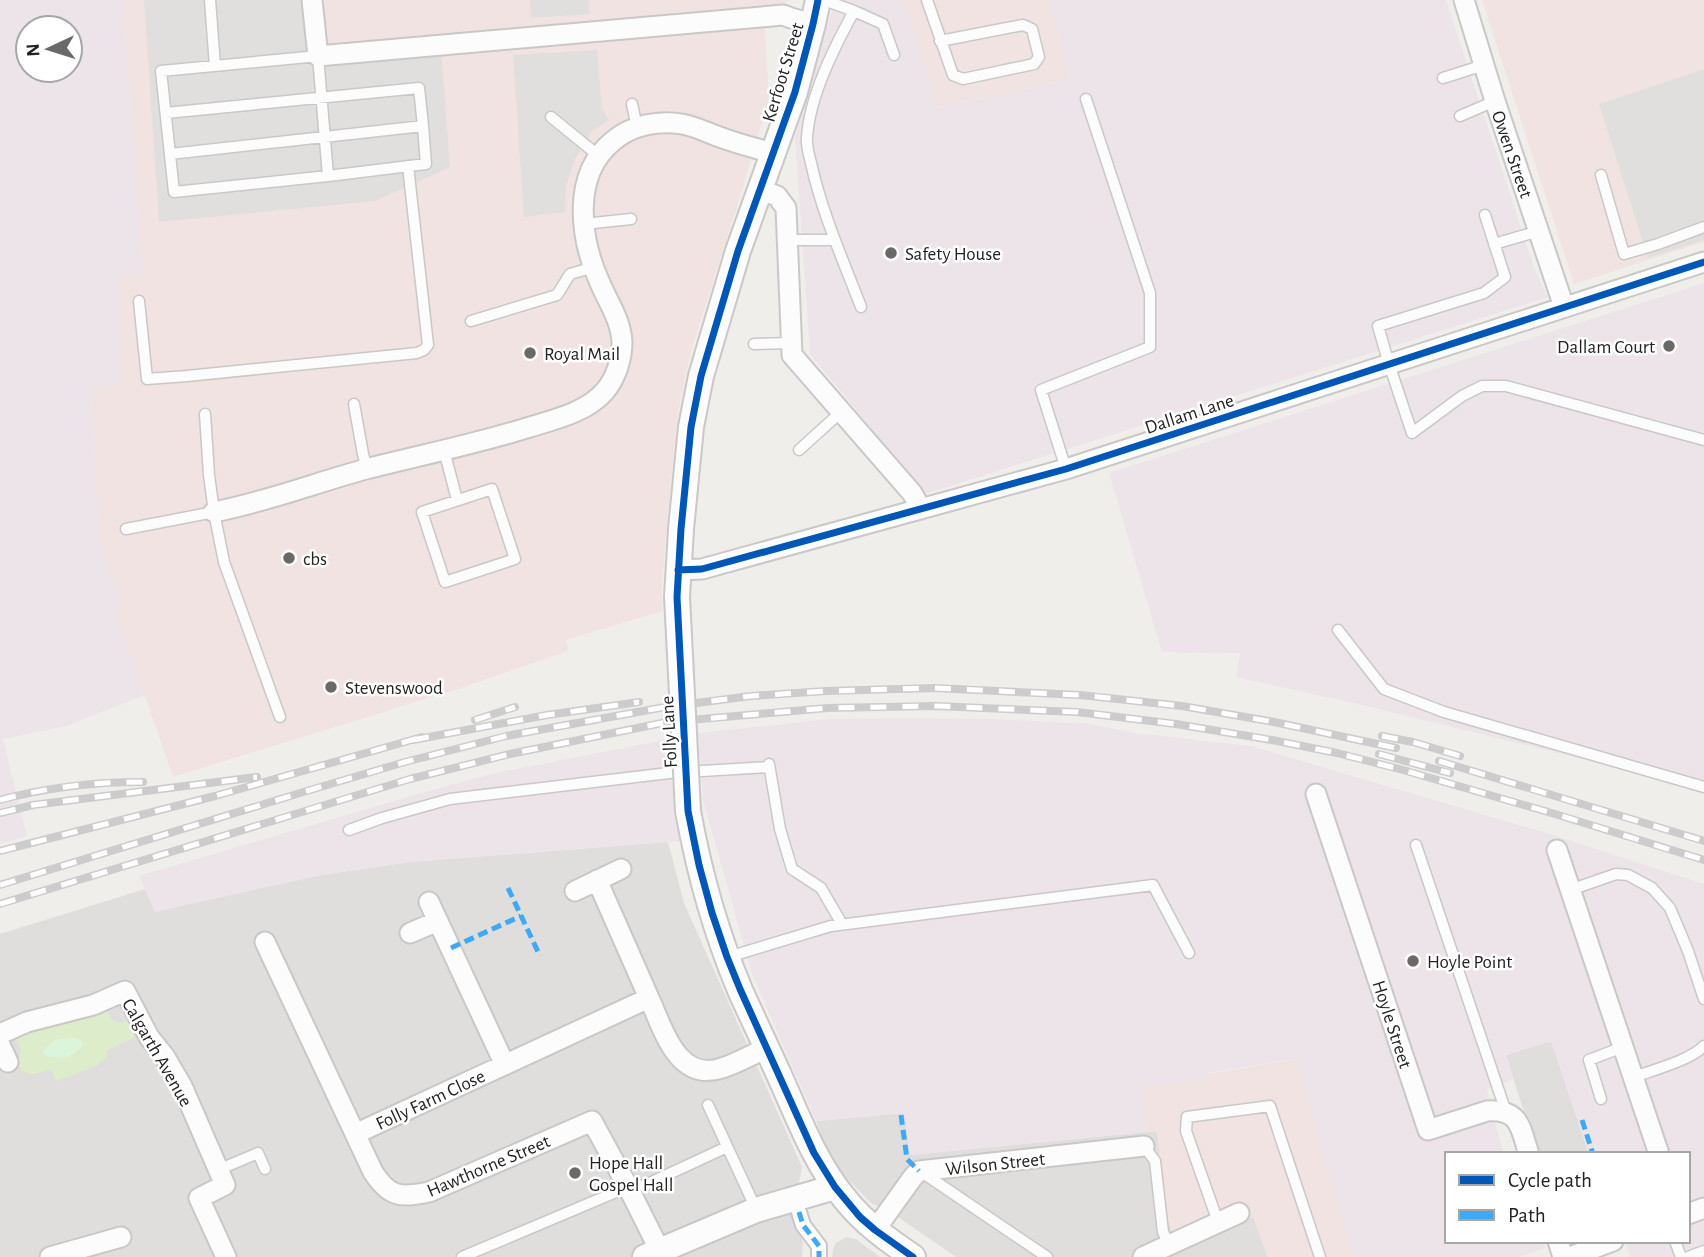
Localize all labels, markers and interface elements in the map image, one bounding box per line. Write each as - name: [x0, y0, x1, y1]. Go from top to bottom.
- north arrow: [14, 14, 84, 84]
- street label: Kerfoot Street: [759, 20, 808, 124]
- text: N: [24, 43, 43, 57]
- street label: Owen Street: [1488, 108, 1535, 201]
- marker: Safety House: [883, 245, 899, 261]
- place label: Safety House: [905, 245, 1001, 264]
- place label: Dallam Court: [1557, 338, 1655, 357]
- marker: Dallam Court: [1661, 338, 1677, 354]
- marker: Royal Mail: [522, 345, 538, 361]
- place label: Royal Mail: [544, 345, 620, 364]
- street label: Dallam Lane: [1143, 391, 1236, 438]
- marker: cbs: [281, 550, 297, 566]
- place label: cbs: [303, 550, 327, 569]
- marker: Stevenswood: [323, 679, 339, 695]
- place label: Stevenswood: [345, 679, 443, 698]
- street label: Folly Lane: [658, 695, 681, 769]
- marker: Hoyle Point: [1405, 953, 1421, 969]
- place label: Hoyle Point: [1427, 953, 1512, 972]
- street label: Hoyle Street: [1368, 978, 1415, 1071]
- street label: Calgarth Avenue: [118, 995, 195, 1110]
- street label: Folly Farm Close: [373, 1067, 488, 1134]
- street label: Hawthorne Street: [424, 1132, 553, 1201]
- street label: Wilson Street: [944, 1150, 1046, 1179]
- legend: [1445, 1152, 1690, 1243]
- place label: Hope Hall Gospel Hall: [589, 1154, 673, 1195]
- marker: Hope Hall Gospel Hall: [567, 1165, 583, 1181]
- text: Cycle path: [1508, 1170, 1592, 1191]
- text: Path: [1508, 1205, 1546, 1226]

